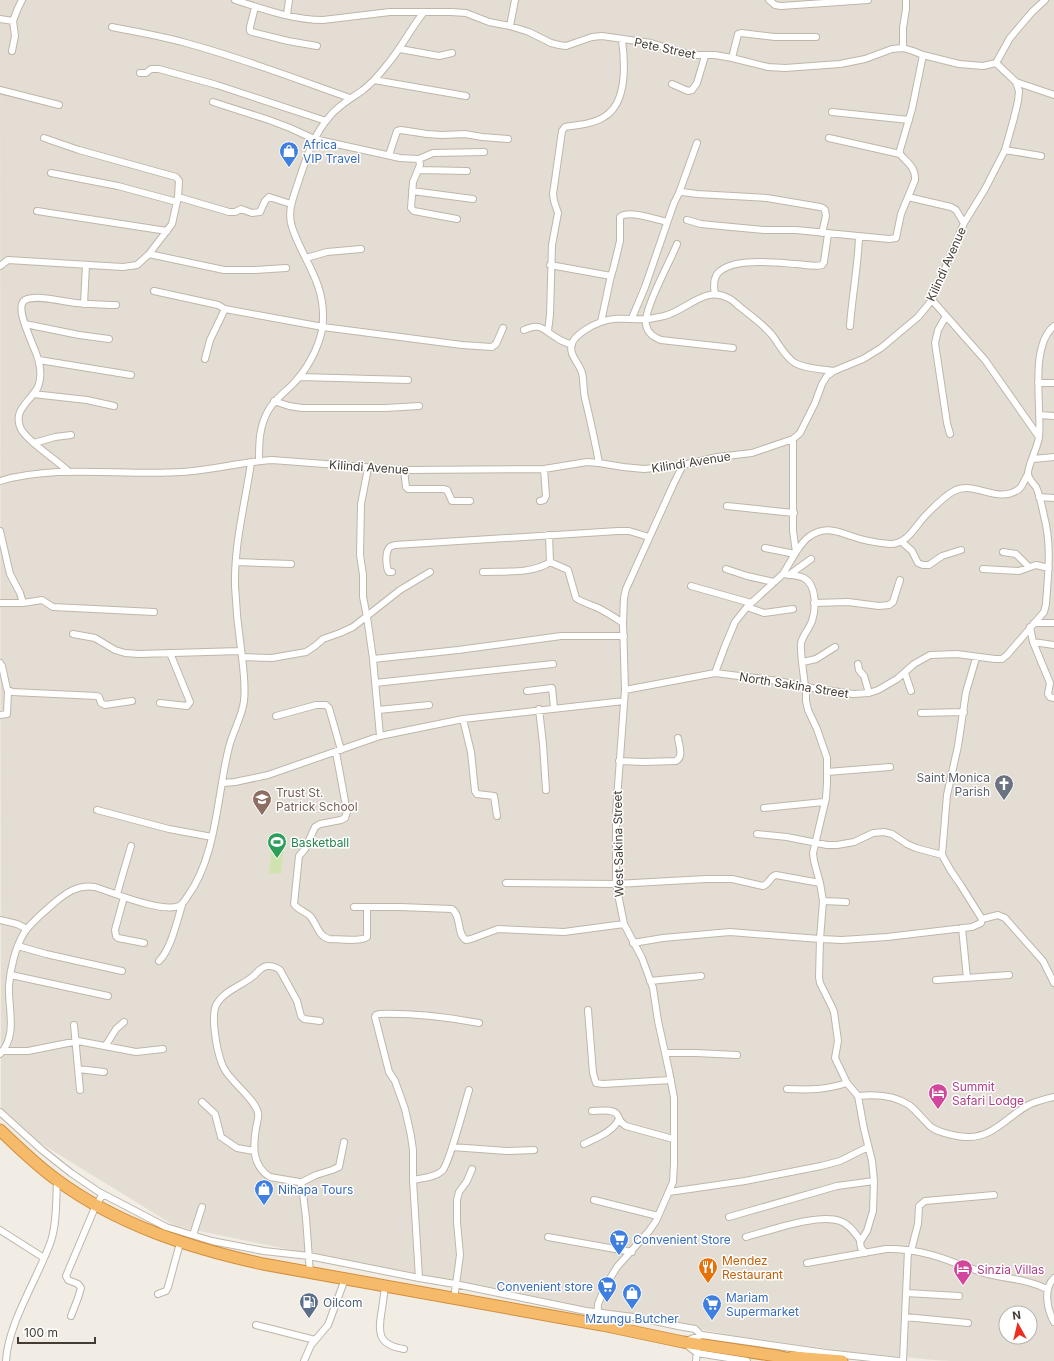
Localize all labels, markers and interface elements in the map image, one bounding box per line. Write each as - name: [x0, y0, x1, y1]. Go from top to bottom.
- street label: Pete Street: [633, 34, 697, 62]
- place label: Africa VIP Travel: [303, 137, 360, 166]
- shop icon: Africa VIP Travel: [278, 140, 300, 168]
- street label: Kilindi Avenue: [923, 224, 969, 304]
- street label: Kilindi Avenue: [650, 448, 732, 476]
- street label: Kilindi Avenue: [329, 457, 409, 477]
- street label: North Sakina Street: [738, 669, 850, 701]
- place label: Saint Monica Parish: [917, 770, 990, 799]
- church icon: Saint Monica Parish: [993, 773, 1015, 801]
- place label: Trust St. Patrick School: [276, 785, 358, 814]
- school or university icon: Trust St. Patrick School: [251, 788, 273, 816]
- street label: West Sakina Street: [610, 790, 626, 898]
- sports icon: Basketball: [266, 831, 288, 859]
- place label: Basketball: [291, 835, 349, 850]
- place label: Summit Safari Lodge: [952, 1079, 1024, 1108]
- hotel icon: Summit Safari Lodge: [927, 1082, 949, 1110]
- shop icon: Nihapa Tours: [253, 1178, 275, 1206]
- place label: Nihapa Tours: [278, 1182, 353, 1197]
- supermarket icon: Convenient Store: [608, 1228, 630, 1256]
- place label: Convenient Store: [633, 1232, 731, 1247]
- place label: Mendez Restaurant: [722, 1253, 783, 1282]
- restaurant icon: Mendez Restaurant: [697, 1256, 719, 1284]
- hotel icon: Sinzia Villas: [952, 1258, 974, 1286]
- place label: Sinzia Villas: [977, 1262, 1044, 1277]
- supermarket icon: Convenient store: [596, 1275, 618, 1303]
- place label: Convenient store: [497, 1279, 593, 1294]
- shop icon: Mzungu Butcher: [621, 1282, 643, 1310]
- place label: Mariam Supermarket: [726, 1290, 799, 1319]
- fuel station icon: Oilcom: [298, 1291, 320, 1319]
- supermarket icon: Mariam Supermarket: [701, 1293, 723, 1321]
- place label: Oilcom: [323, 1295, 363, 1310]
- north arrow: [998, 1305, 1038, 1345]
- text: N: [1011, 1308, 1022, 1323]
- place label: Mzungu Butcher: [585, 1311, 679, 1326]
- scale bar: [18, 1319, 95, 1345]
- text: 100 m: [24, 1325, 58, 1340]

